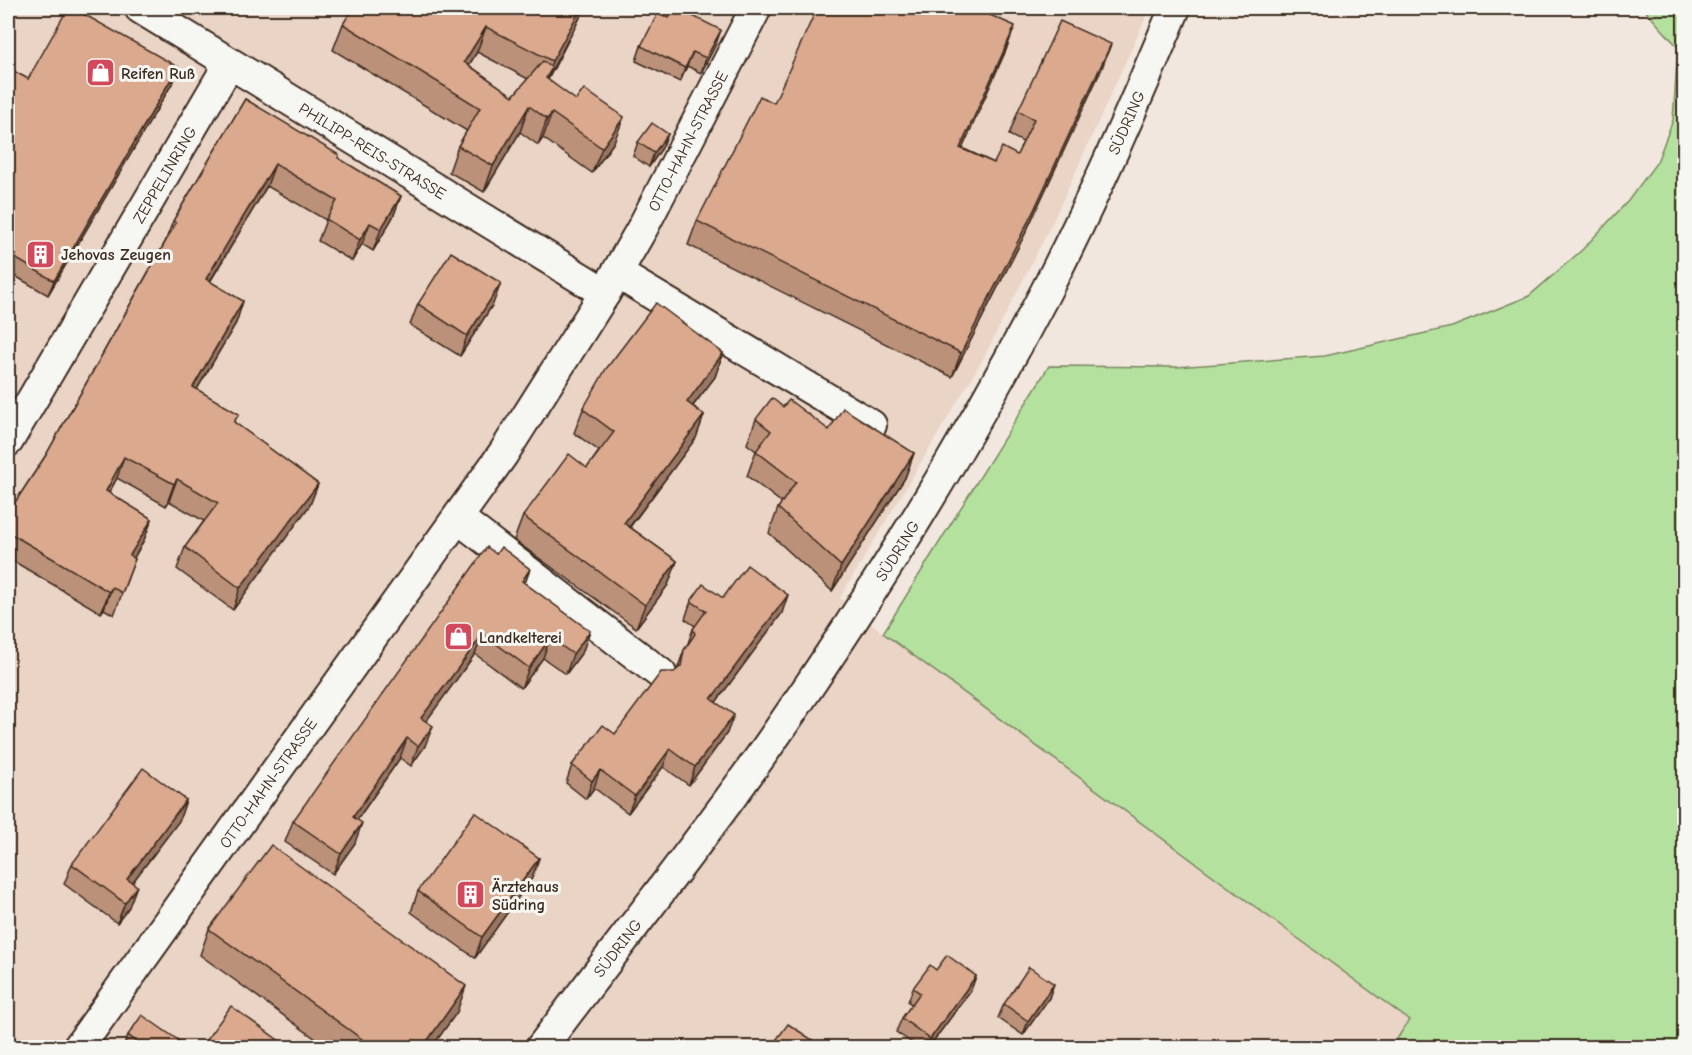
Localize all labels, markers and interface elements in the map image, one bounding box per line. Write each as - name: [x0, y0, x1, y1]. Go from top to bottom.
- shop icon: Reifen Ruß: [84, 57, 116, 89]
- place label: Reifen Ruß: [121, 65, 195, 83]
- street label: OTTO-HAHN-STRASSE: [645, 68, 732, 214]
- street label: SÜDRING: [1105, 88, 1149, 157]
- street label: PHILIPP-REIS-STRASSE: [295, 100, 449, 204]
- street label: ZEPPELINRING: [130, 123, 201, 227]
- building icon: Jehovas Zeugen: [24, 238, 56, 270]
- place label: Jehovas Zeugen: [61, 246, 171, 264]
- street label: SÜDRING: [872, 518, 923, 585]
- shop icon: Landkelterei: [442, 621, 474, 653]
- place label: Landkelterei: [479, 629, 562, 647]
- street label: OTTO-HAHN-STRASSE: [216, 715, 321, 852]
- place label: Ärztehaus Südring: [492, 878, 559, 914]
- building icon: Ärztehaus Südring: [455, 879, 487, 911]
- street label: SÜDRING: [590, 916, 646, 981]

